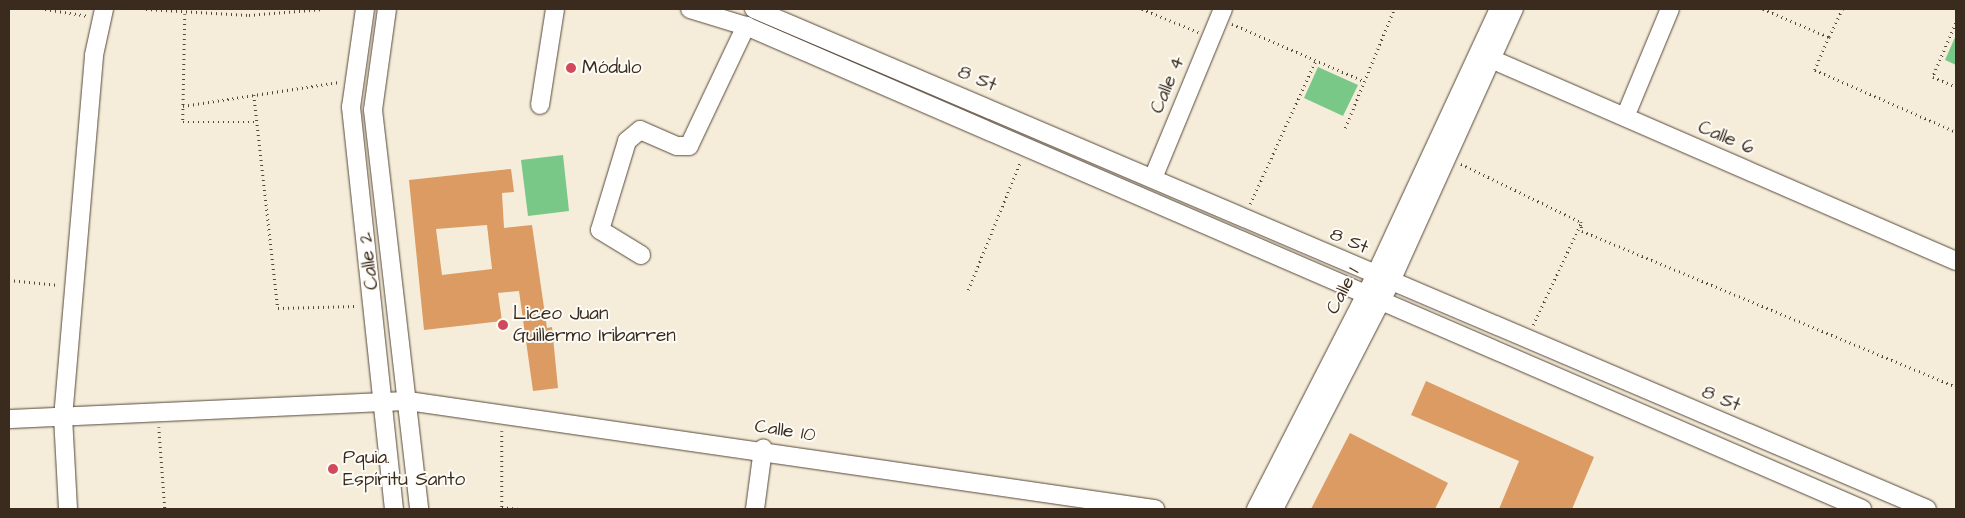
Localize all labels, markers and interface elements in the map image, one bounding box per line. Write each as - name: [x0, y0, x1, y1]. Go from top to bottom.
- street label: Calle 4: [1146, 53, 1190, 117]
- place label: Módulo: [582, 57, 641, 79]
- marker: Módulo: [564, 61, 578, 75]
- street label: 8 St: [954, 61, 1000, 97]
- street label: Calle 6: [1694, 116, 1758, 160]
- street label: 8 St: [1326, 223, 1372, 259]
- street label: Calle 2: [354, 231, 384, 291]
- street label: Calle 1: [1321, 264, 1365, 318]
- place label: Liceo Juan Guillermo Iribarren: [513, 303, 676, 347]
- marker: Liceo Juan Guillermo Iribarren: [497, 319, 509, 331]
- street label: 8 St: [1698, 381, 1744, 417]
- street label: Calle 10: [753, 415, 817, 447]
- place label: Pquia. Espíritu Santo: [343, 447, 465, 491]
- marker: Pquia. Espíritu Santo: [327, 463, 339, 475]

